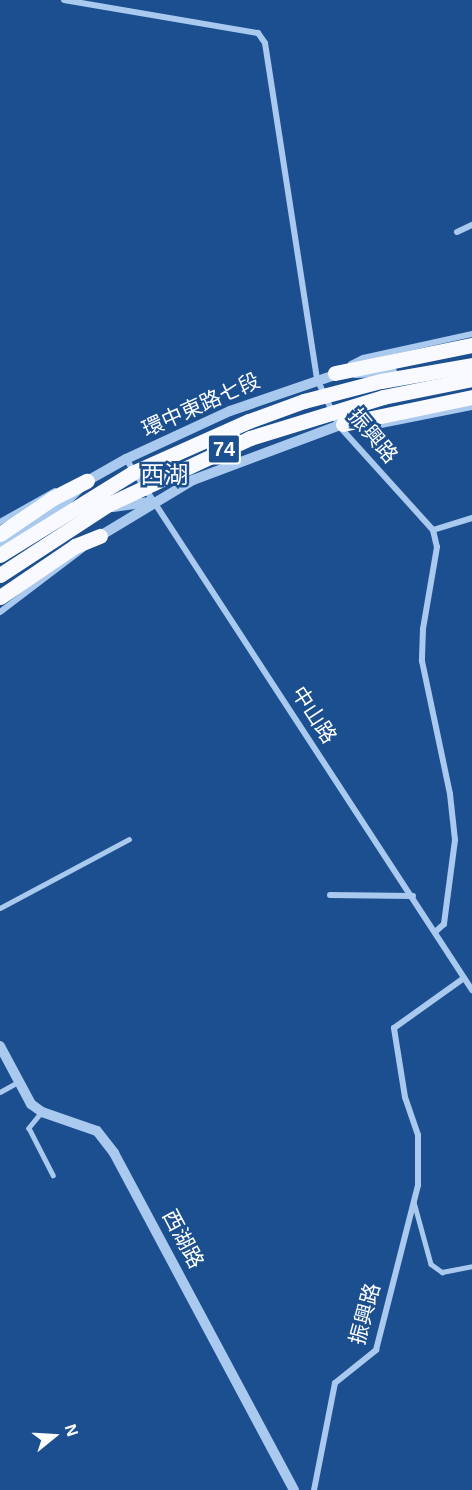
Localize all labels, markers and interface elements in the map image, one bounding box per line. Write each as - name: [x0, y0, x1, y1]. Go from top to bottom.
- street label: 環中東路七段: [138, 368, 264, 442]
- street label: 振興路: [343, 404, 403, 468]
- road number: 74: [206, 432, 242, 466]
- district label: 西湖: [140, 461, 188, 489]
- street label: 中山路: [286, 682, 342, 748]
- street label: 西湖路: [157, 1205, 209, 1273]
- street label: 振興路: [345, 1280, 385, 1348]
- north arrow: [24, 1406, 84, 1466]
- text: N: [62, 1422, 81, 1438]

